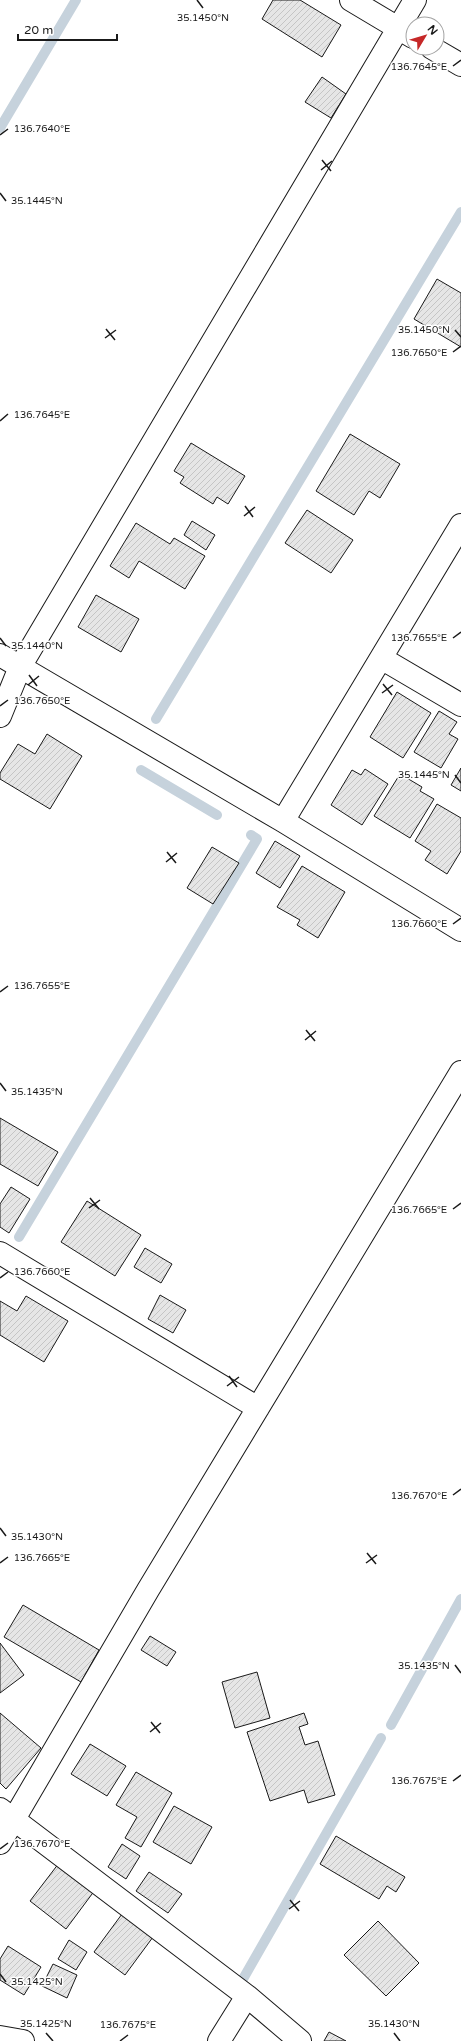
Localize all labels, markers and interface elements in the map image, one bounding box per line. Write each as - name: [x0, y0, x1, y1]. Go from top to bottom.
- text: 35.1450°N: [177, 12, 229, 24]
- scale bar: [18, 16, 117, 42]
- north arrow: [405, 16, 445, 56]
- text: 20 m: [24, 23, 53, 37]
- text: N: [425, 23, 440, 38]
- text: 136.7645°E: [391, 61, 447, 73]
- text: 136.7640°E: [14, 123, 70, 135]
- text: 35.1445°N: [11, 195, 63, 207]
- text: 35.1450°N: [398, 324, 450, 336]
- text: 136.7650°E: [391, 347, 447, 359]
- text: 136.7645°E: [14, 409, 70, 421]
- text: 136.7655°E: [391, 632, 447, 644]
- text: 35.1440°N: [11, 640, 63, 652]
- text: 136.7650°E: [14, 695, 70, 707]
- text: 35.1445°N: [398, 769, 450, 781]
- text: 136.7660°E: [391, 918, 447, 930]
- text: 136.7655°E: [14, 980, 70, 992]
- text: 35.1435°N: [11, 1086, 63, 1098]
- text: 136.7665°E: [391, 1204, 447, 1216]
- text: 136.7660°E: [14, 1266, 70, 1278]
- text: 136.7670°E: [391, 1490, 447, 1502]
- text: 35.1430°N: [11, 1531, 63, 1543]
- text: 136.7665°E: [14, 1552, 70, 1564]
- text: 35.1435°N: [398, 1660, 450, 1672]
- text: 136.7675°E: [391, 1775, 447, 1787]
- text: 136.7670°E: [14, 1838, 70, 1850]
- text: 35.1425°N: [11, 1976, 63, 1988]
- text: 35.1425°N: [20, 2018, 72, 2030]
- text: 35.1430°N: [368, 2018, 420, 2030]
- text: 136.7675°E: [100, 2019, 156, 2031]

